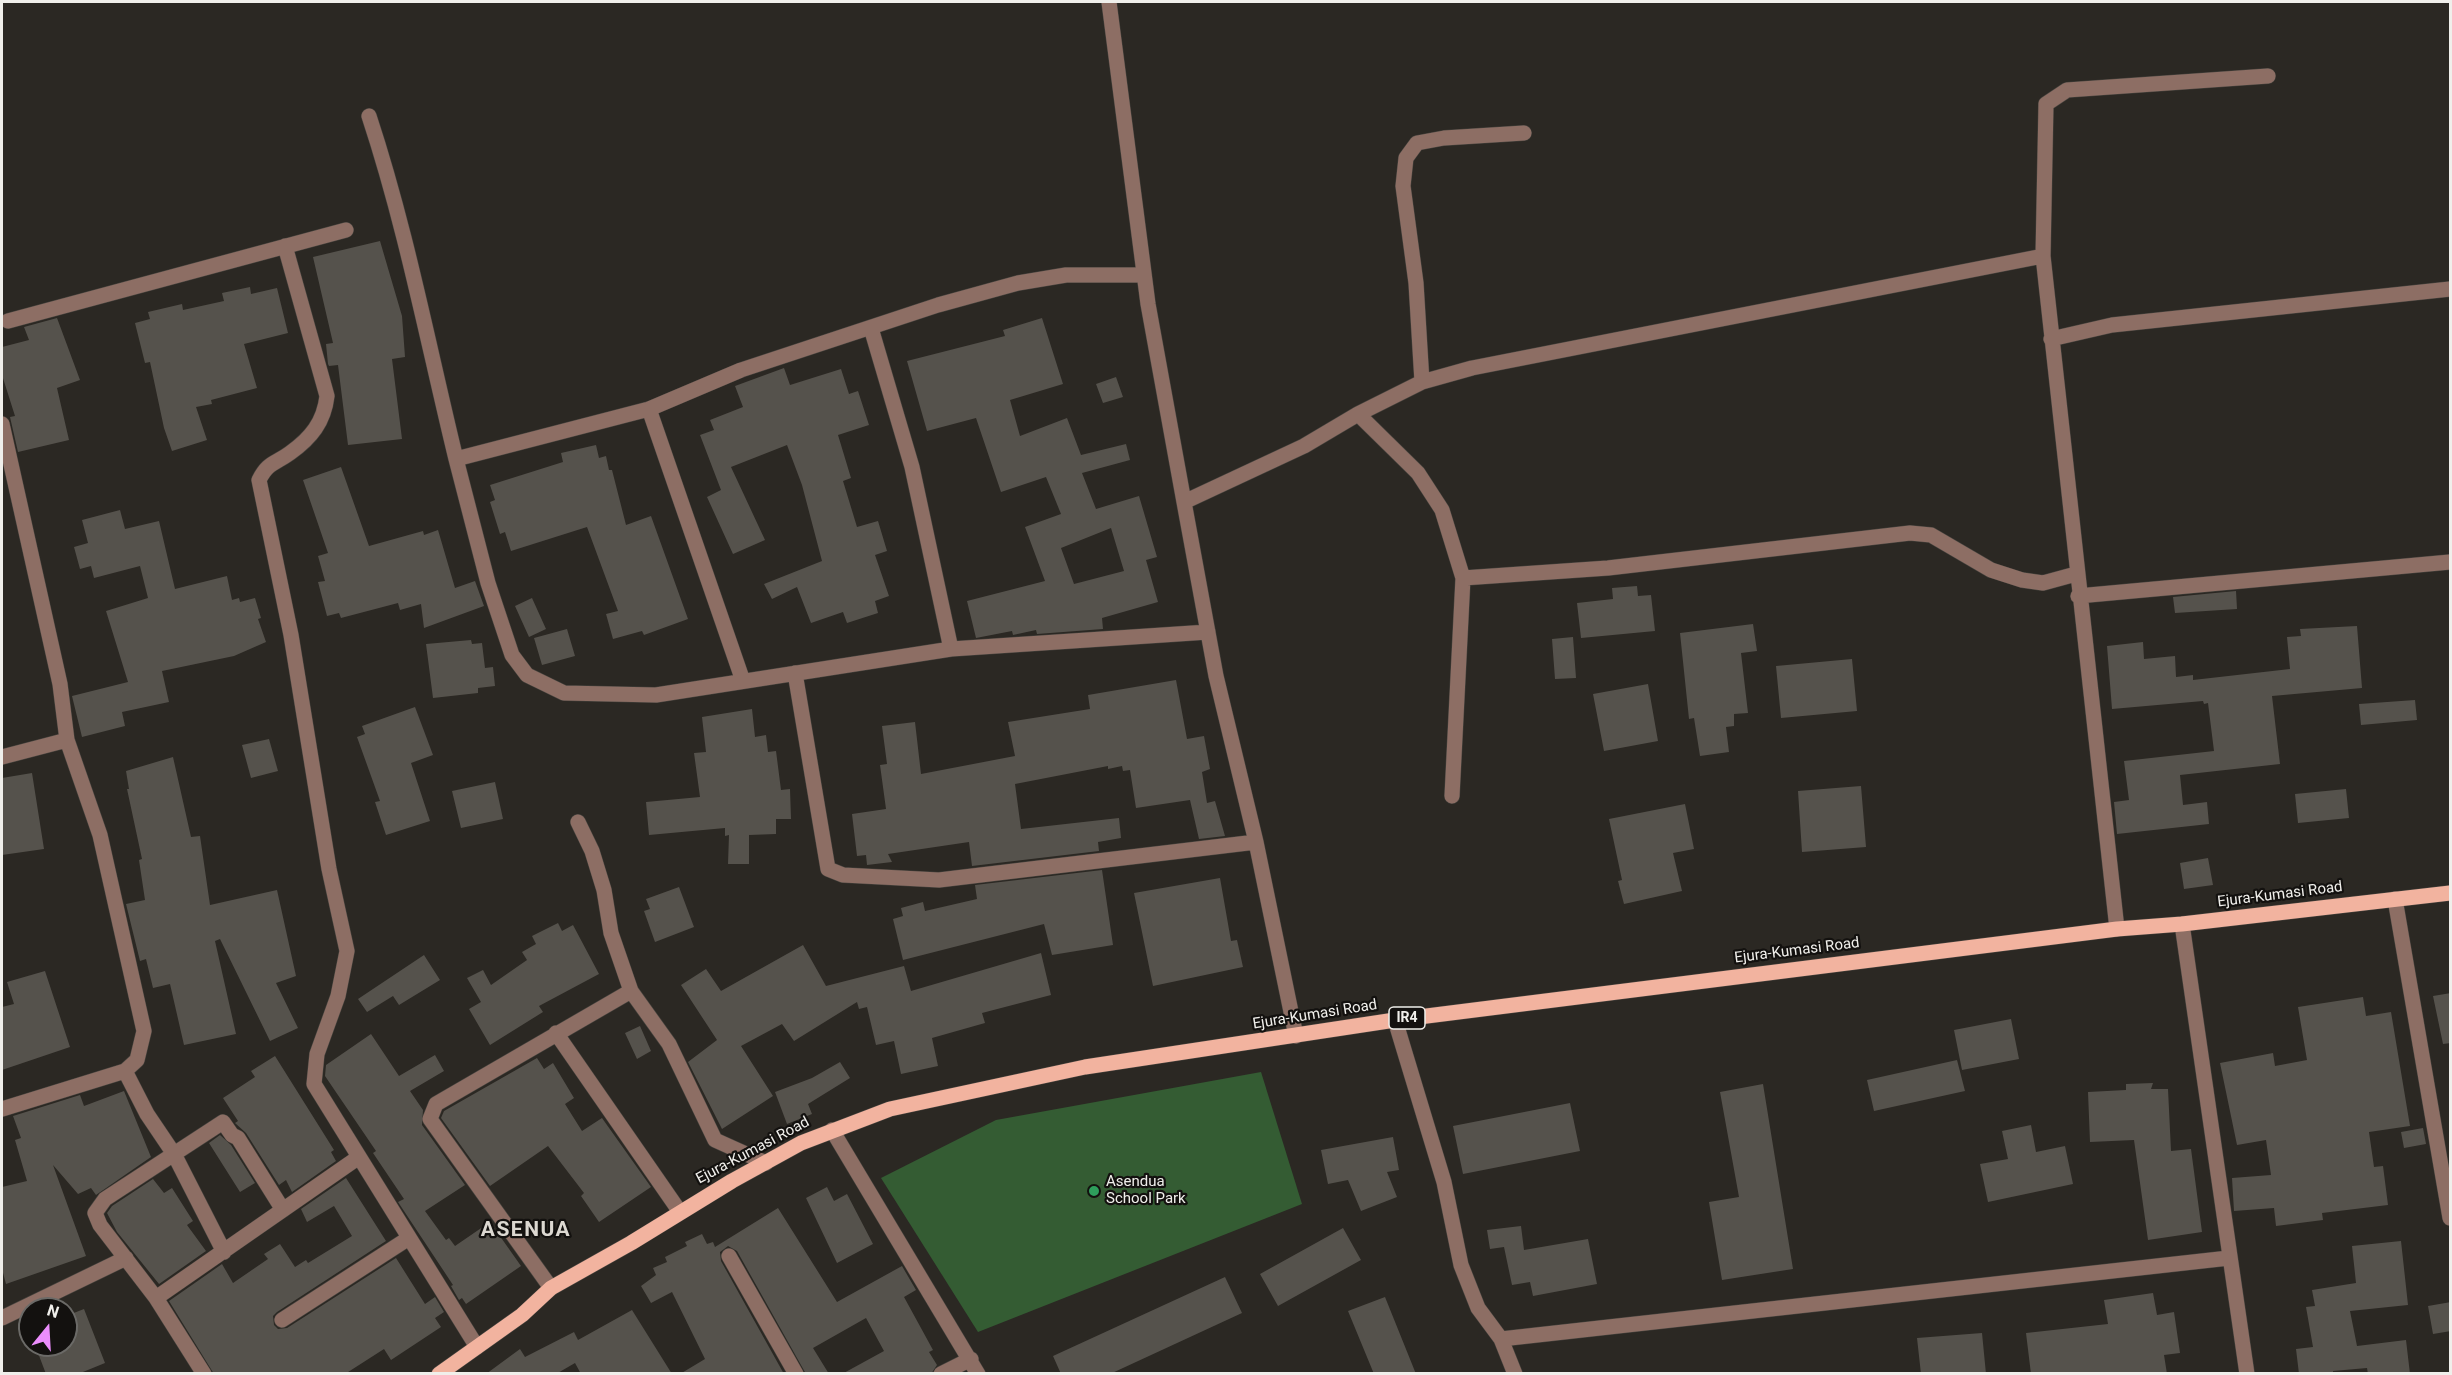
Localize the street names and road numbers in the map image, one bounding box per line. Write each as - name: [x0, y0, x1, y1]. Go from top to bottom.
- street label: Ejura-Kumasi Road: [2216, 878, 2344, 912]
- street label: Ejura-Kumasi Road: [1733, 934, 1861, 968]
- street label: Ejura-Kumasi Road: [1251, 996, 1379, 1034]
- road number: IR4: [1389, 1007, 1425, 1029]
- street label: Ejura-Kumasi Road: [693, 1114, 813, 1188]

